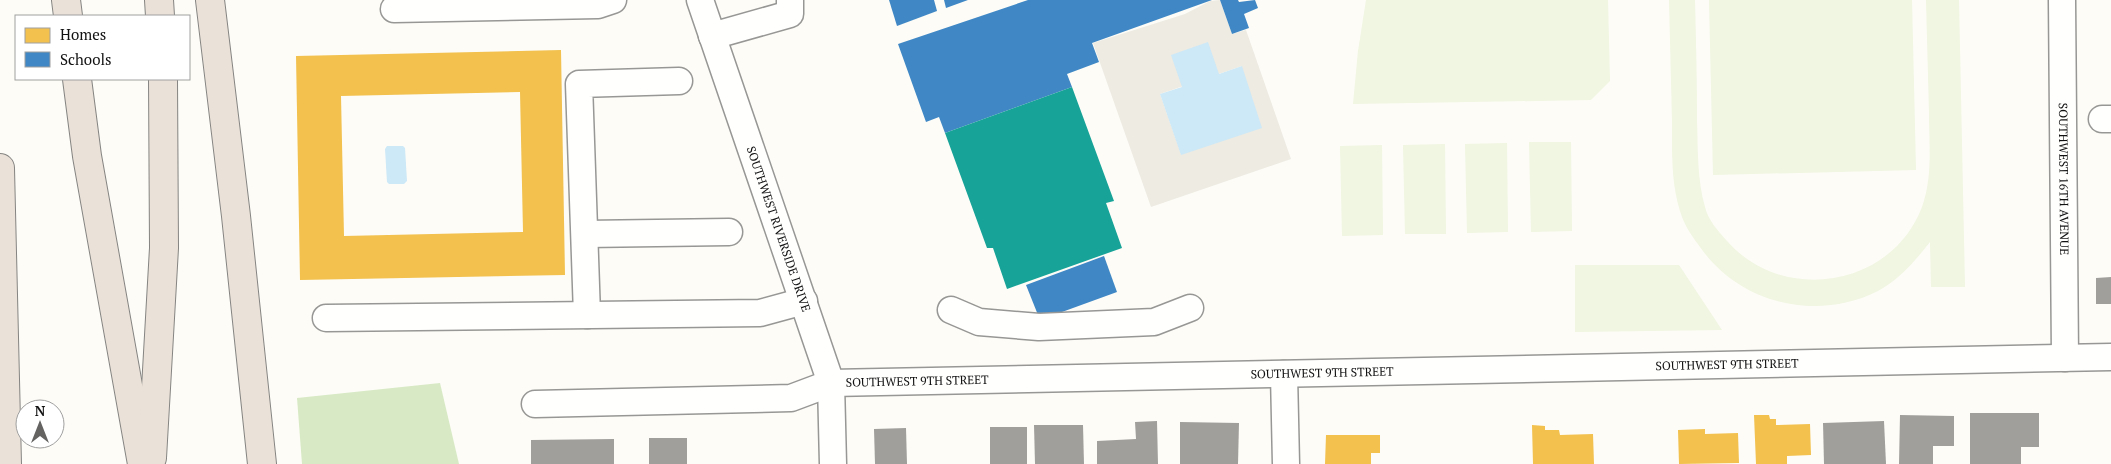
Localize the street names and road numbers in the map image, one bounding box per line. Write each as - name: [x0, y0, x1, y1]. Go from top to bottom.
- street label: SOUTHWEST 16TH AVENUE: [2056, 103, 2072, 255]
- street label: SOUTHWEST RIVERSIDE DRIVE: [744, 144, 814, 314]
- street label: SOUTHWEST 9TH STREET: [1655, 355, 1799, 373]
- street label: SOUTHWEST 9TH STREET: [1250, 364, 1394, 381]
- street label: SOUTHWEST 9TH STREET: [846, 372, 989, 390]

